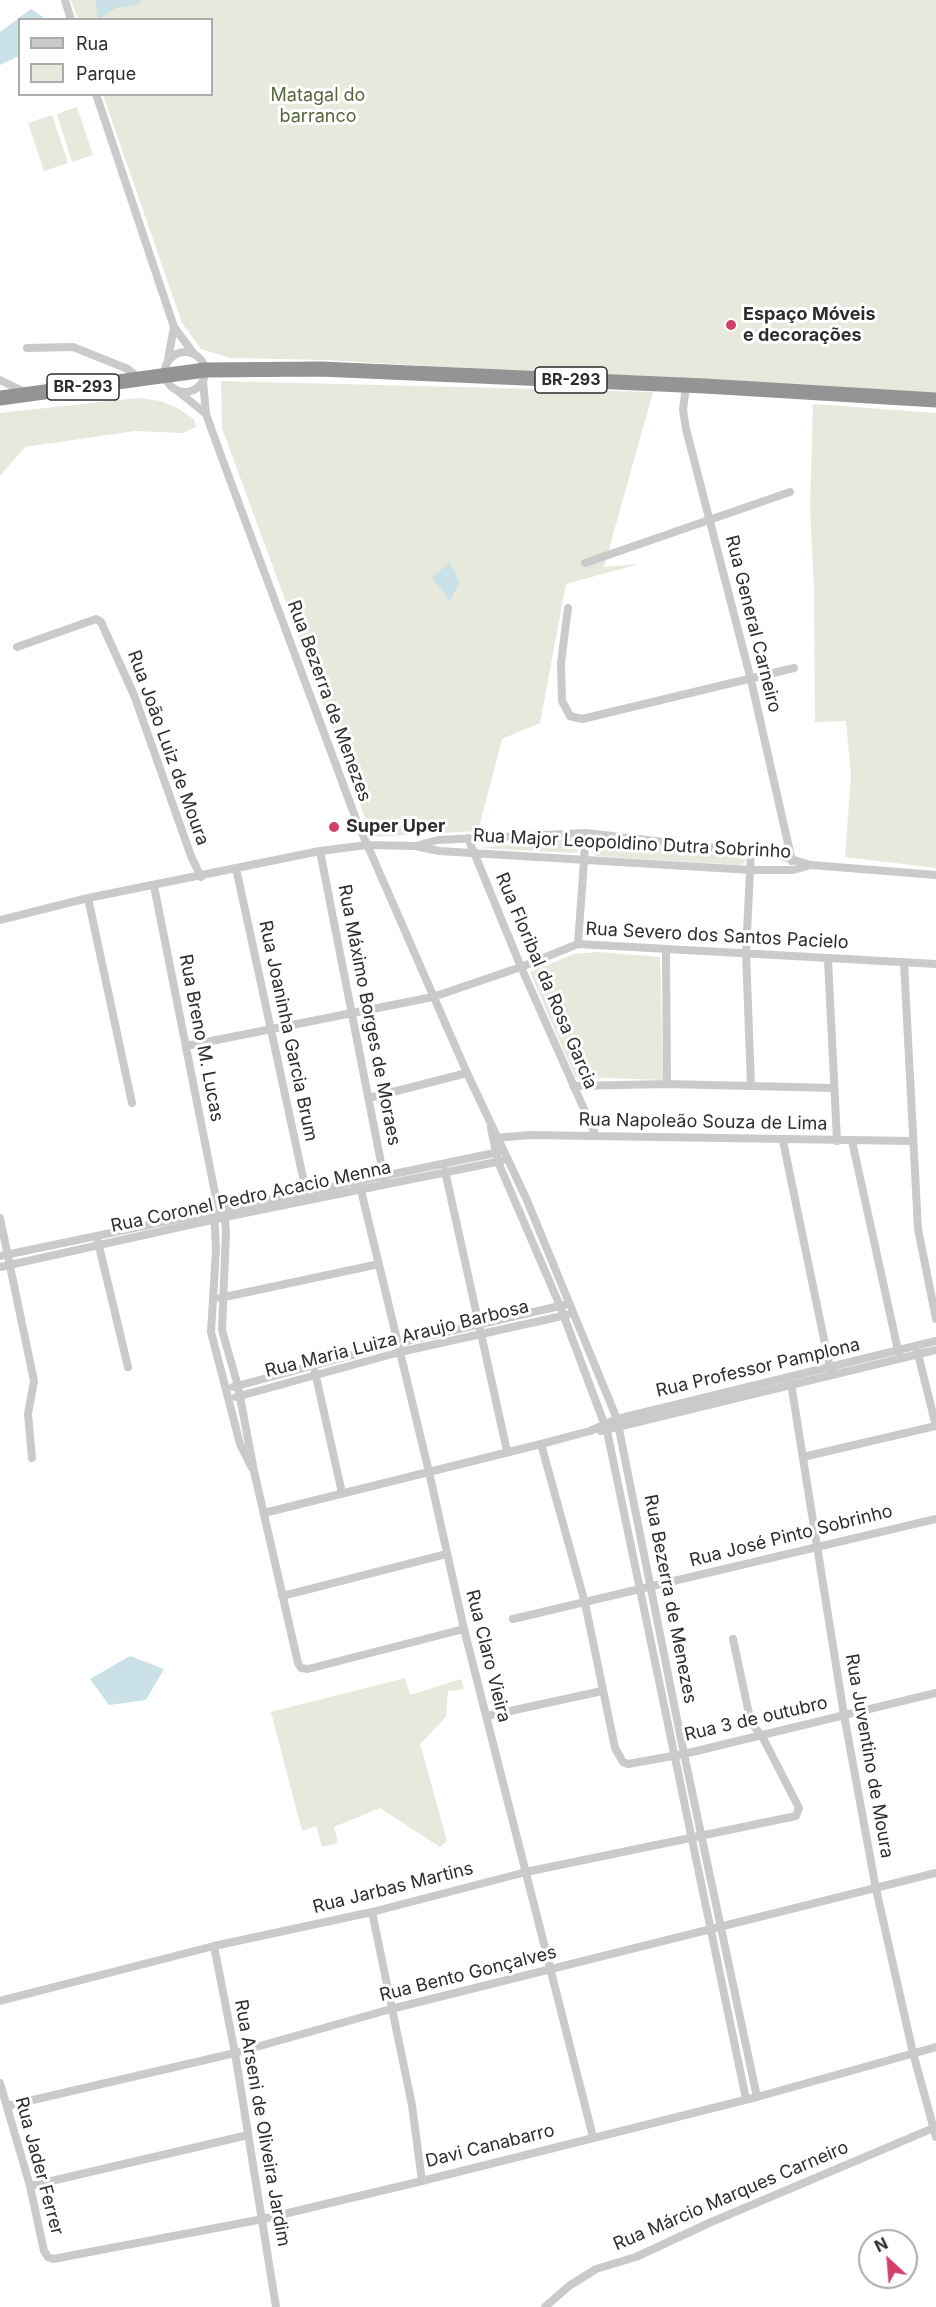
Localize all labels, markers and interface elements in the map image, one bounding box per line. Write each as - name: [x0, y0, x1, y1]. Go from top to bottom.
- legend: [18, 18, 213, 96]
- text: Rua: [76, 33, 108, 54]
- text: Parque: [76, 63, 136, 84]
- park label: Matagal do barranco: [271, 85, 365, 128]
- place label: Espaço Móveis e decorações: [743, 304, 876, 346]
- marker: Espaço Móveis e decorações: [724, 318, 738, 332]
- road number: BR-293: [535, 367, 607, 393]
- road number: BR-293: [47, 374, 119, 400]
- street label: Rua General Carneiro: [721, 533, 785, 715]
- street label: Rua Bezerra de Menezes: [283, 597, 375, 805]
- street label: Rua João Luiz de Moura: [123, 648, 213, 848]
- place label: Super Uper: [346, 816, 445, 838]
- marker: Super Uper: [327, 820, 341, 834]
- street label: Rua Major Leopoldino Dutra Sobrinho: [472, 825, 792, 863]
- street label: Rua Floribal da Rosa Garcia: [491, 870, 601, 1092]
- street label: Rua Máximo Borges de Moraes: [333, 883, 405, 1147]
- street label: Rua Severo dos Santos Pacielo: [585, 918, 849, 954]
- street label: Rua Joaninha Garcia Brum: [254, 919, 322, 1143]
- street label: Rua Breno M. Lucas: [174, 952, 228, 1124]
- street label: Rua Napoleão Souza de Lima: [578, 1109, 828, 1135]
- street label: Rua Coronel Pedro Acacio Menna: [109, 1157, 393, 1237]
- street label: Rua Maria Luiza Araujo Barbosa: [263, 1296, 531, 1382]
- street label: Rua Professor Pamplona: [654, 1334, 862, 1402]
- street label: Rua Bezerra de Menezes: [639, 1493, 701, 1705]
- street label: Rua José Pinto Sobrinho: [687, 1500, 895, 1572]
- street label: Rua Claro Vieira: [461, 1587, 515, 1725]
- street label: Rua Juventino de Moura: [840, 1652, 898, 1860]
- street label: Rua 3 de outubro: [682, 1692, 830, 1746]
- street label: Rua Jarbas Martins: [311, 1858, 475, 1918]
- street label: Rua Bento Gonçalves: [377, 1942, 559, 2006]
- street label: Rua Arseni de Oliveira Jardim: [230, 1998, 294, 2248]
- street label: Rua Jader Ferrer: [10, 2094, 68, 2238]
- street label: Davi Canabarro: [423, 2120, 557, 2172]
- street label: Rua Márcio Marques Carneiro: [610, 2137, 852, 2255]
- north arrow: [858, 2229, 918, 2289]
- text: N: [871, 2233, 891, 2256]

